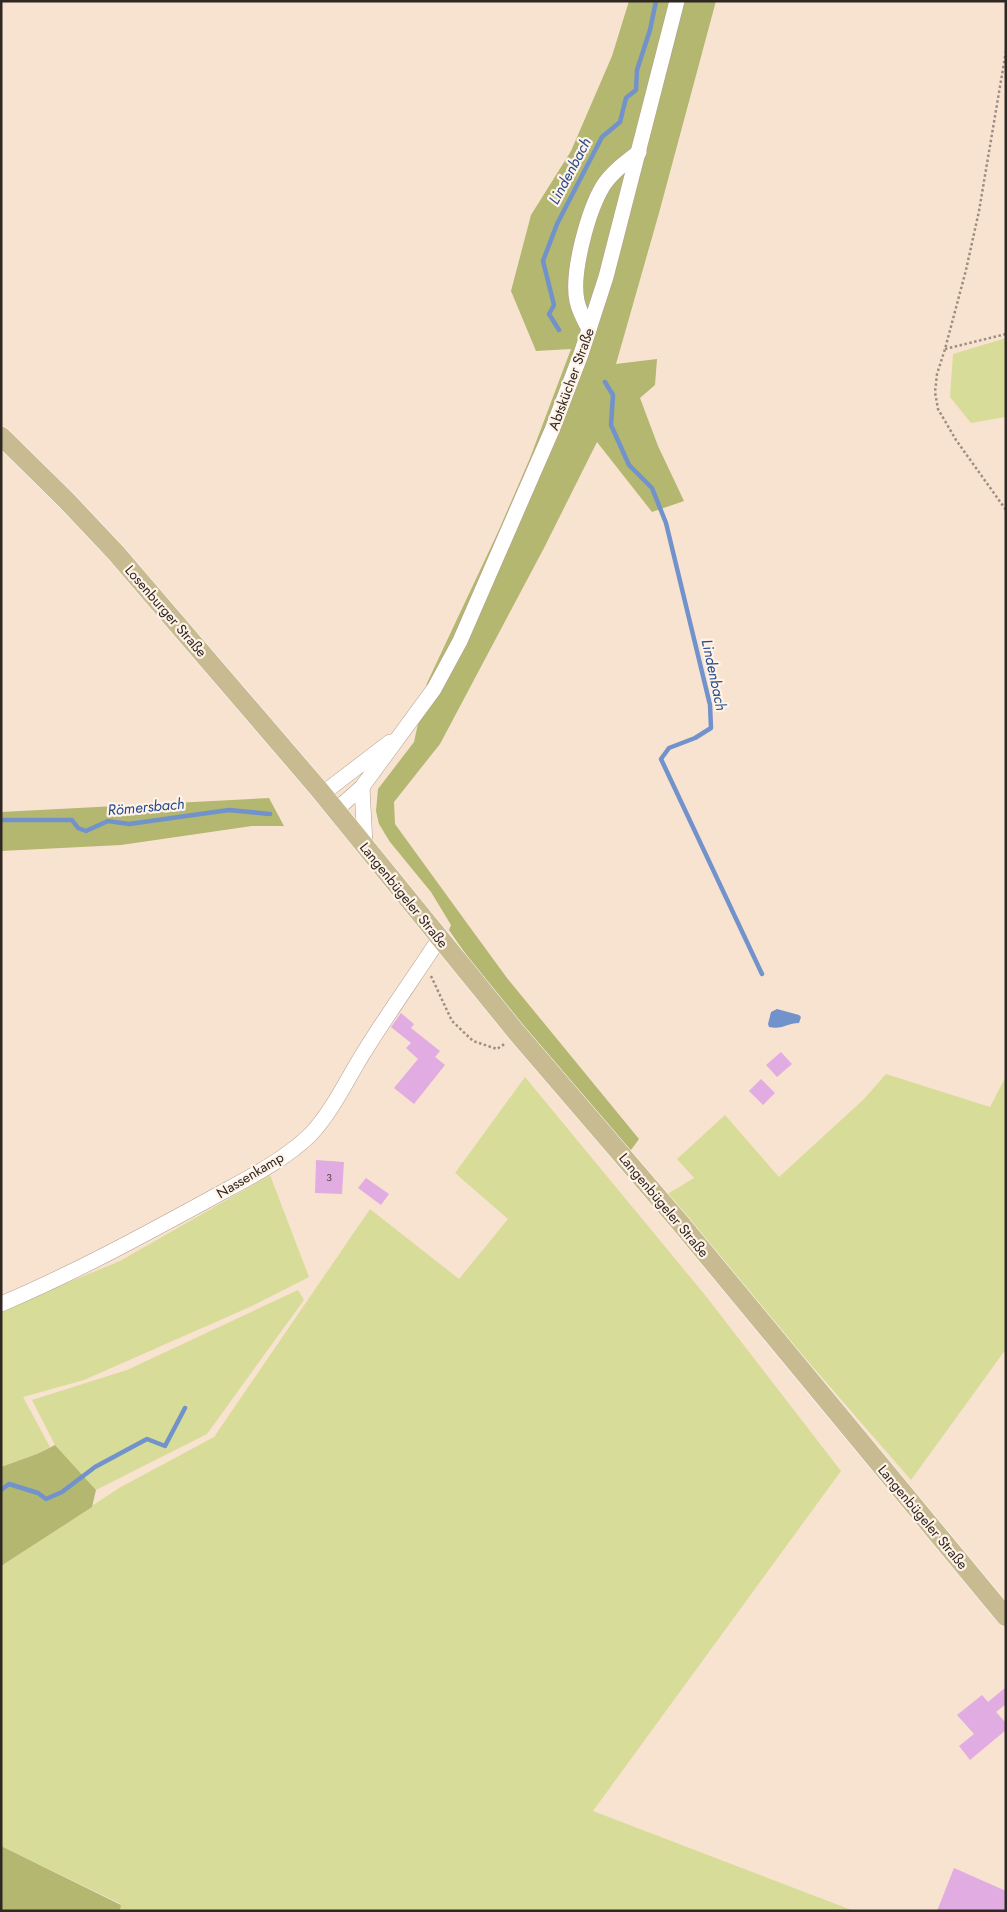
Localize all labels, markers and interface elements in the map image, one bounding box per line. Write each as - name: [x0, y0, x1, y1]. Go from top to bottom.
- water label: Lindenbach: [543, 134, 597, 208]
- street label: Abtskücher Straße: [543, 325, 599, 433]
- street label: Losenburger Straße: [120, 561, 212, 661]
- water label: Lindenbach: [696, 637, 732, 713]
- water label: Römersbach: [107, 793, 185, 821]
- street label: Langenbügeler Straße: [355, 838, 453, 952]
- street label: Nassenkamp: [213, 1147, 287, 1203]
- street label: Langenbügeler Straße: [614, 1149, 714, 1261]
- house number: 3: [326, 1169, 332, 1185]
- street label: Langenbügeler Straße: [873, 1461, 973, 1573]

